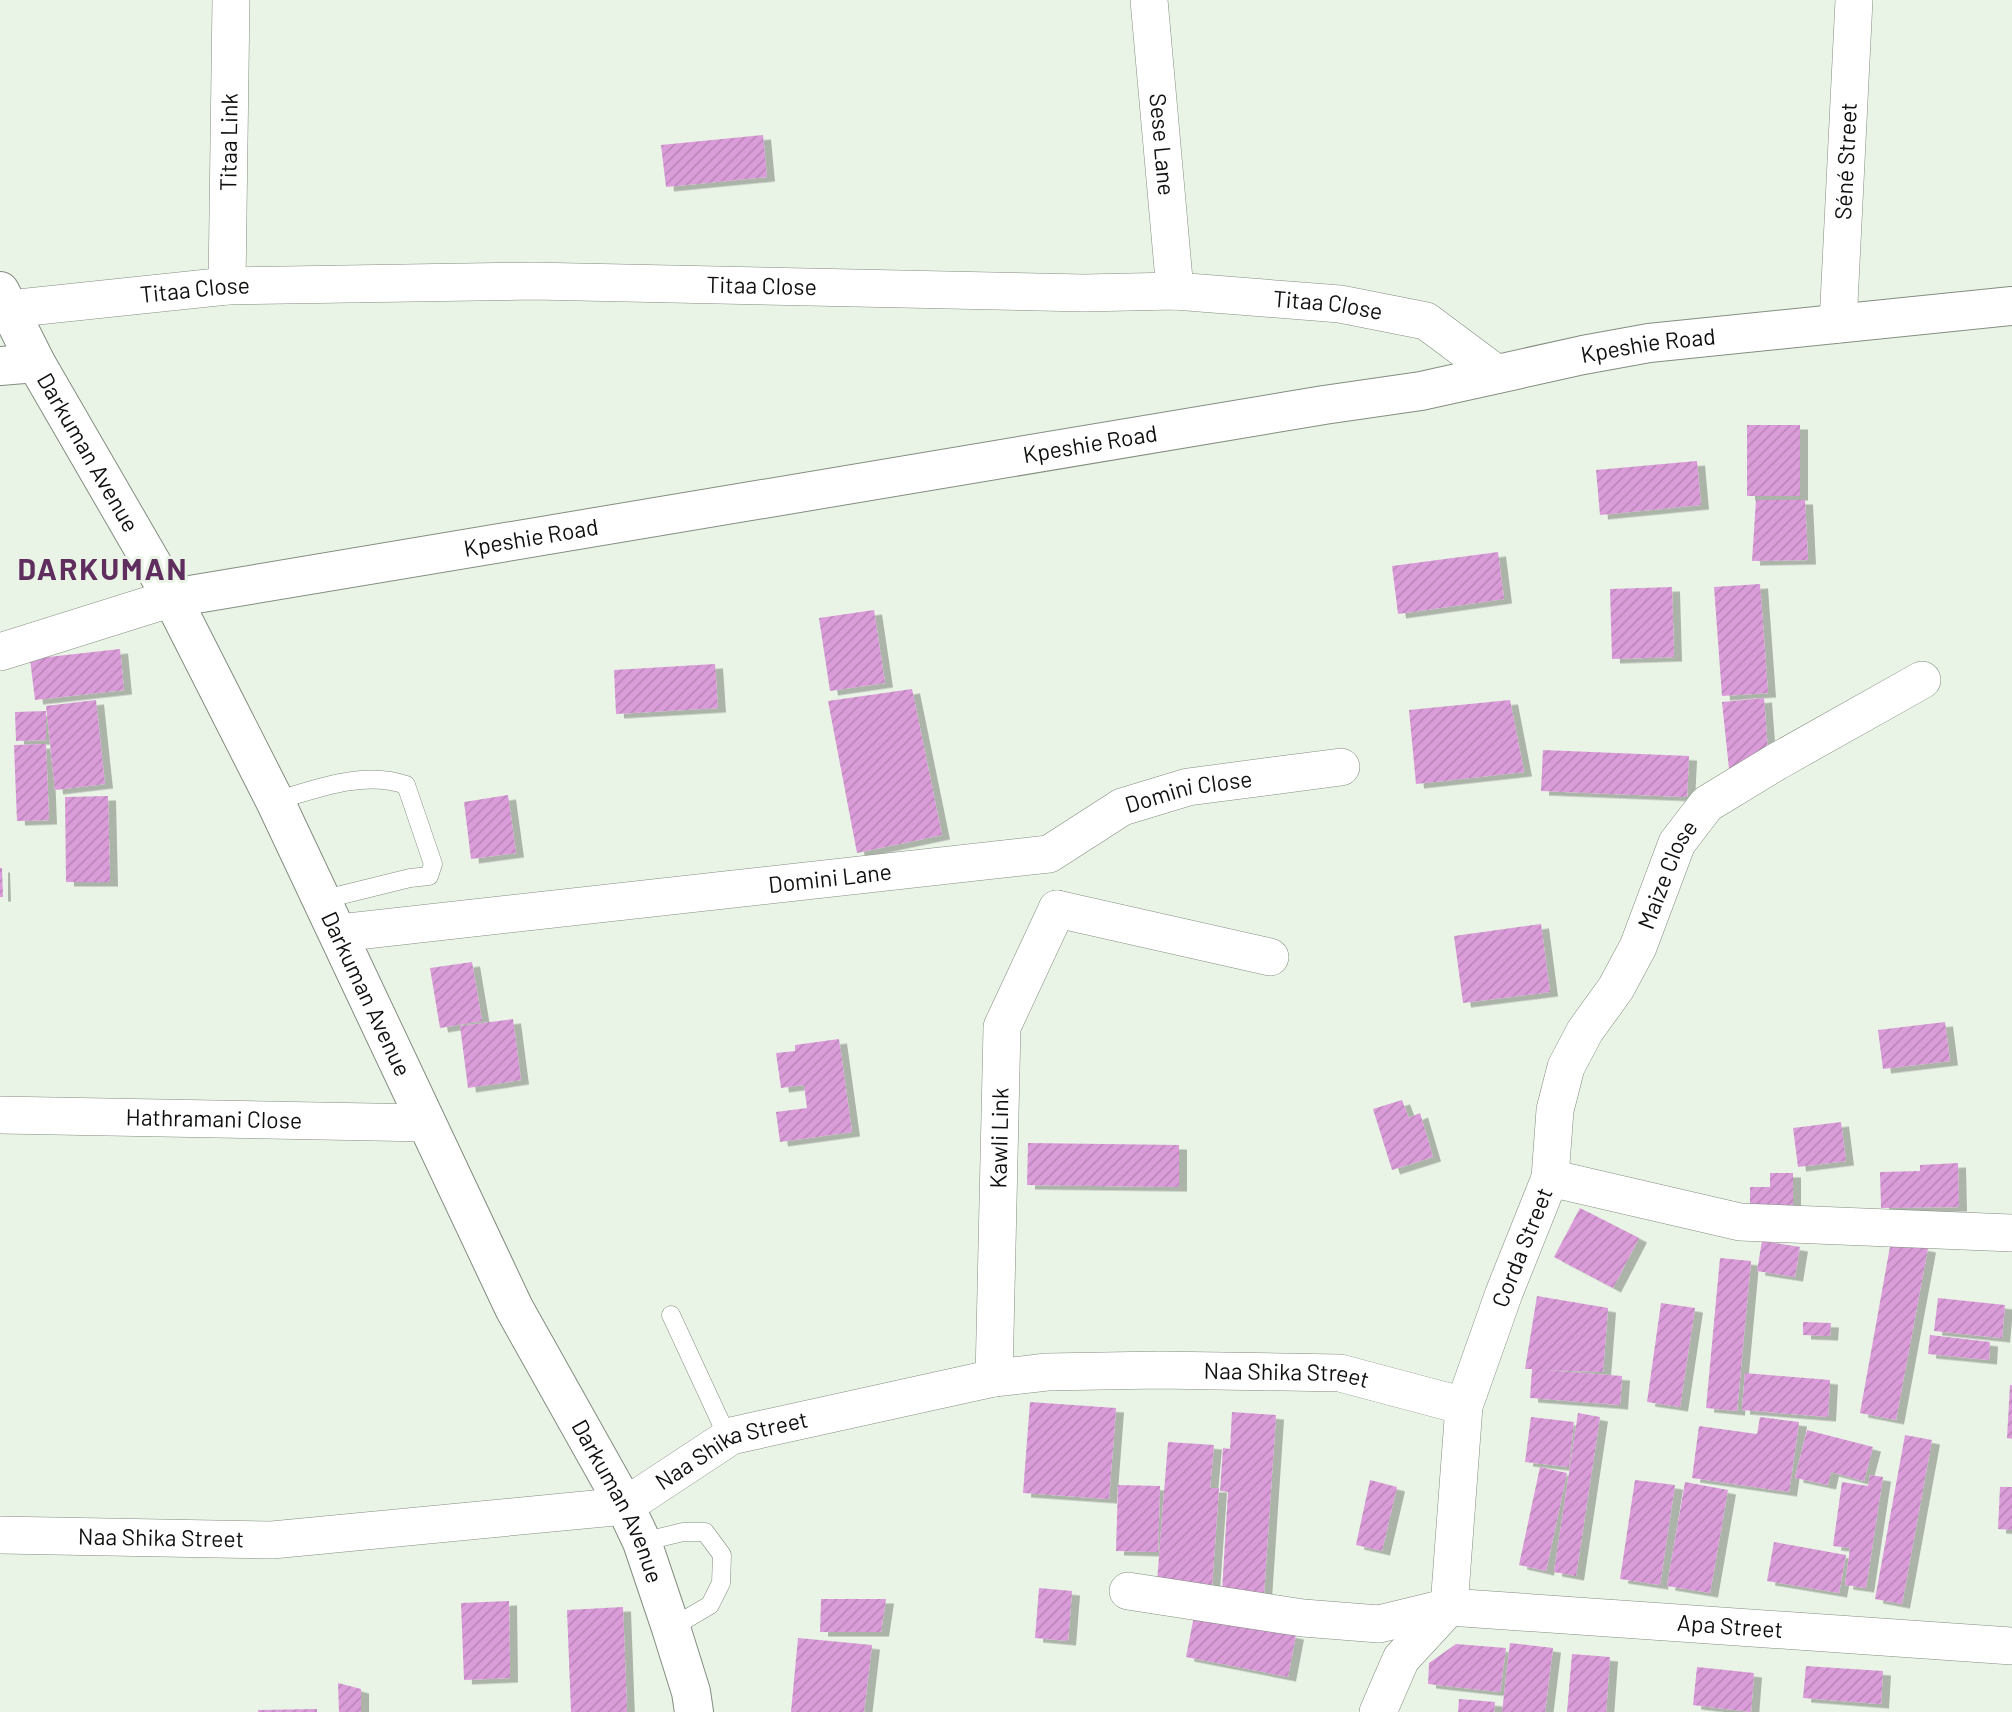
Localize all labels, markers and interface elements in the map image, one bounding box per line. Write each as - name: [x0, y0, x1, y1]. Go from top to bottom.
- street label: Sese Lane: [1144, 92, 1181, 197]
- street label: Titaa Link: [213, 93, 243, 191]
- street label: Séné Street: [1828, 102, 1862, 221]
- street label: Titaa Close: [706, 270, 817, 300]
- street label: Titaa Close: [139, 271, 250, 308]
- street label: Titaa Close: [1272, 284, 1385, 325]
- street label: Kpeshie Road: [1578, 321, 1717, 368]
- street label: Darkuman Avenue: [32, 368, 146, 537]
- street label: Kpeshie Road: [1021, 418, 1159, 468]
- street label: Kpeshie Road: [462, 512, 600, 562]
- district label: DARKUMAN: [17, 550, 189, 586]
- street label: Domini Close: [1121, 764, 1254, 818]
- street label: Maize Close: [1631, 814, 1703, 933]
- street label: Domini Lane: [767, 857, 893, 898]
- street label: Darkuman Avenue: [316, 907, 418, 1080]
- street label: Kawli Link: [983, 1087, 1014, 1189]
- street label: Hathramani Close: [126, 1102, 302, 1134]
- street label: Corda Street: [1485, 1183, 1558, 1311]
- street label: Naa Shika Street: [1203, 1356, 1372, 1393]
- street label: Naa Shika Street: [650, 1404, 810, 1495]
- street label: Darkuman Avenue: [566, 1414, 670, 1586]
- street label: Naa Shika Street: [78, 1521, 244, 1552]
- street label: Apa Street: [1676, 1608, 1784, 1643]

